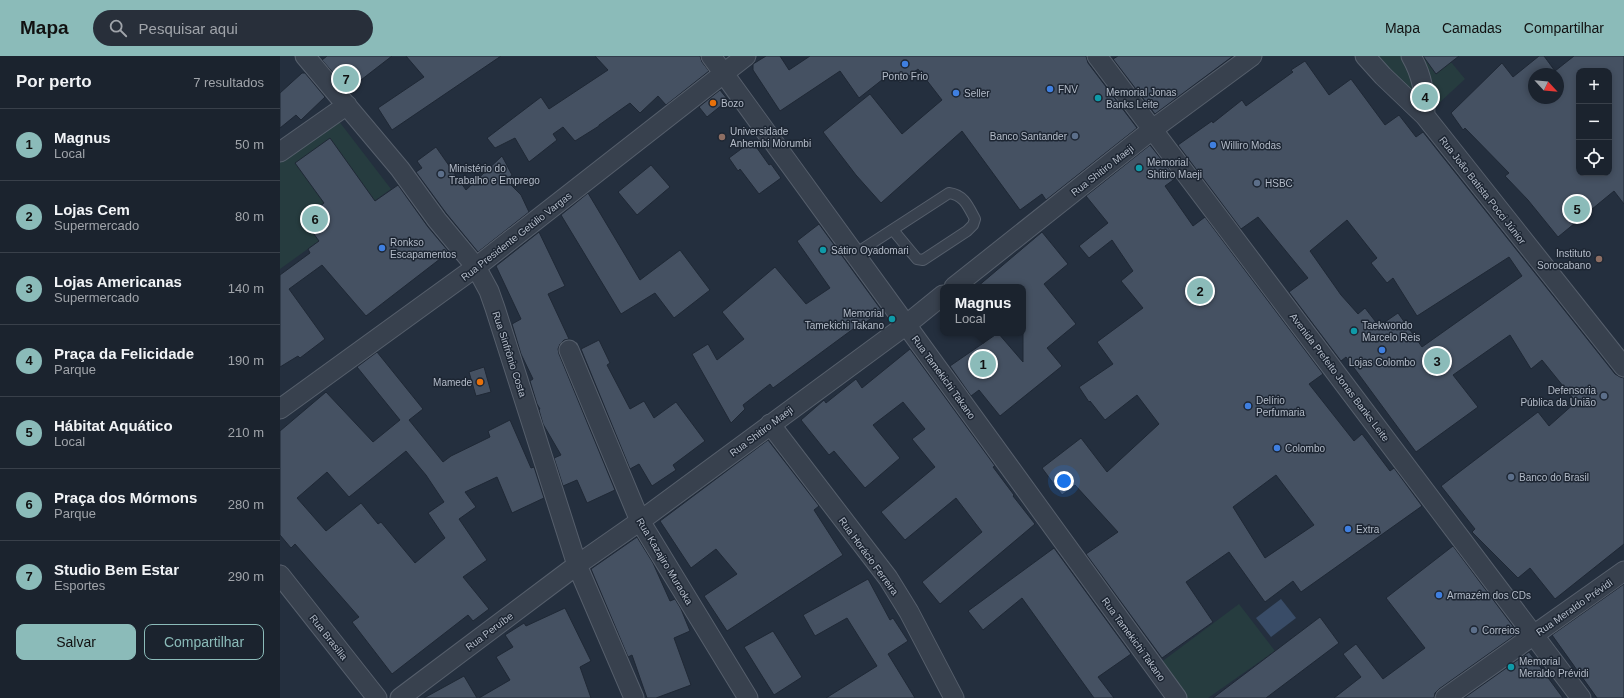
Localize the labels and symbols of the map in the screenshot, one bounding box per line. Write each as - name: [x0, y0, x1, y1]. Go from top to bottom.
- marker: Ponto Frio: [900, 59, 910, 69]
- pin: 7: [333, 64, 359, 94]
- north arrow: [1528, 68, 1564, 104]
- place label: Ponto Frio: [882, 71, 929, 82]
- pin: 4: [1412, 82, 1438, 112]
- marker: FNV: [1045, 84, 1055, 94]
- place label: FNV: [1058, 84, 1078, 95]
- place label: Memorial Jonas Banks Leite: [1106, 87, 1177, 110]
- marker: Seller: [951, 88, 961, 98]
- place label: Seller: [964, 88, 990, 99]
- marker: Memorial Jonas Banks Leite: [1093, 93, 1103, 103]
- marker: Bozo: [708, 98, 718, 108]
- place label: Bozo: [721, 98, 744, 109]
- place label: Universidade Anhembi Morumbi: [730, 126, 811, 149]
- place label: Banco Santander: [990, 131, 1068, 142]
- marker: Banco Santander: [1070, 131, 1080, 141]
- marker: Universidade Anhembi Morumbi: [717, 132, 727, 142]
- street label: Rua João Batista Pocci Júnior: [1437, 134, 1528, 247]
- marker: Williro Modas: [1208, 140, 1218, 150]
- place label: Williro Modas: [1221, 140, 1281, 151]
- street label: Rua Shitiro Maeji: [1069, 143, 1136, 198]
- place label: Memorial Shitiro Maeji: [1147, 157, 1202, 180]
- place label: Ministério do Trabalho e Emprego: [449, 163, 540, 186]
- marker: Memorial Shitiro Maeji: [1134, 163, 1144, 173]
- marker: Ministério do Trabalho e Emprego: [436, 169, 446, 179]
- marker: HSBC: [1252, 178, 1262, 188]
- place label: HSBC: [1265, 178, 1293, 189]
- street label: Rua Presidente Getúlio Vargas: [459, 190, 574, 283]
- pin: 5: [1564, 194, 1590, 224]
- pin: 6: [302, 204, 328, 234]
- place label: Ronkso Escapamentos: [390, 237, 456, 260]
- marker: Ronkso Escapamentos: [377, 243, 387, 253]
- marker: Sátiro Oyadomari: [818, 245, 828, 255]
- place label: Sátiro Oyadomari: [831, 245, 909, 256]
- place label: Instituto Sorocabano: [1537, 248, 1591, 271]
- marker: Instituto Sorocabano: [1594, 254, 1604, 264]
- pin: 2: [1187, 276, 1213, 306]
- place label: Memorial Tamekichi Takano: [805, 308, 884, 331]
- street label: Rua Sinfrônio Costa: [490, 310, 529, 399]
- street label: Avenida Prefeito Jonas Banks Leite: [1288, 311, 1392, 444]
- marker: Memorial Tamekichi Takano: [887, 314, 897, 324]
- place label: Taekwondo Marcelo Reis: [1362, 320, 1420, 343]
- marker: Taekwondo Marcelo Reis: [1349, 326, 1359, 336]
- street label: Rua Tamekichi Takano: [910, 334, 978, 421]
- marker: Lojas Colombo: [1377, 345, 1387, 355]
- pin: 3: [1424, 346, 1450, 376]
- pin: 1: [970, 349, 996, 379]
- place label: Lojas Colombo: [1349, 357, 1416, 368]
- place label: Mamede: [433, 377, 472, 388]
- marker: Mamede: [475, 377, 485, 387]
- place label: Defensoria Pública da União: [1520, 385, 1596, 408]
- marker: Defensoria Pública da União: [1599, 391, 1609, 401]
- place label: Delírio Perfumaria: [1256, 395, 1305, 418]
- marker: Delírio Perfumaria: [1243, 401, 1253, 411]
- street label: Rua Shitiro Maeji: [728, 404, 795, 459]
- marker: Colombo: [1272, 443, 1282, 453]
- place label: Colombo: [1285, 443, 1325, 454]
- your location: [1054, 471, 1074, 491]
- marker: Banco do Brasil: [1506, 472, 1516, 482]
- place label: Banco do Brasil: [1519, 472, 1589, 483]
- street label: Rua Horácio Ferreira: [837, 515, 901, 598]
- street label: Rua Kazajiro Muraoka: [634, 516, 695, 607]
- marker: Extra: [1343, 524, 1353, 534]
- place label: Extra: [1356, 524, 1380, 535]
- street label: Rua Meraldo Prévidi: [1534, 577, 1615, 638]
- marker: Armazém dos CDs: [1434, 590, 1444, 600]
- place label: Armazém dos CDs: [1447, 590, 1531, 601]
- street label: Rua Tamekichi Takano: [1100, 596, 1168, 683]
- street label: Rua Peruíbe: [464, 610, 515, 653]
- street label: Rua Brasília: [308, 612, 350, 662]
- marker: Correios: [1469, 625, 1479, 635]
- place label: Correios: [1482, 625, 1520, 636]
- place label: Memorial Meraldo Prévidi: [1519, 656, 1588, 679]
- marker: Memorial Meraldo Prévidi: [1506, 662, 1516, 672]

